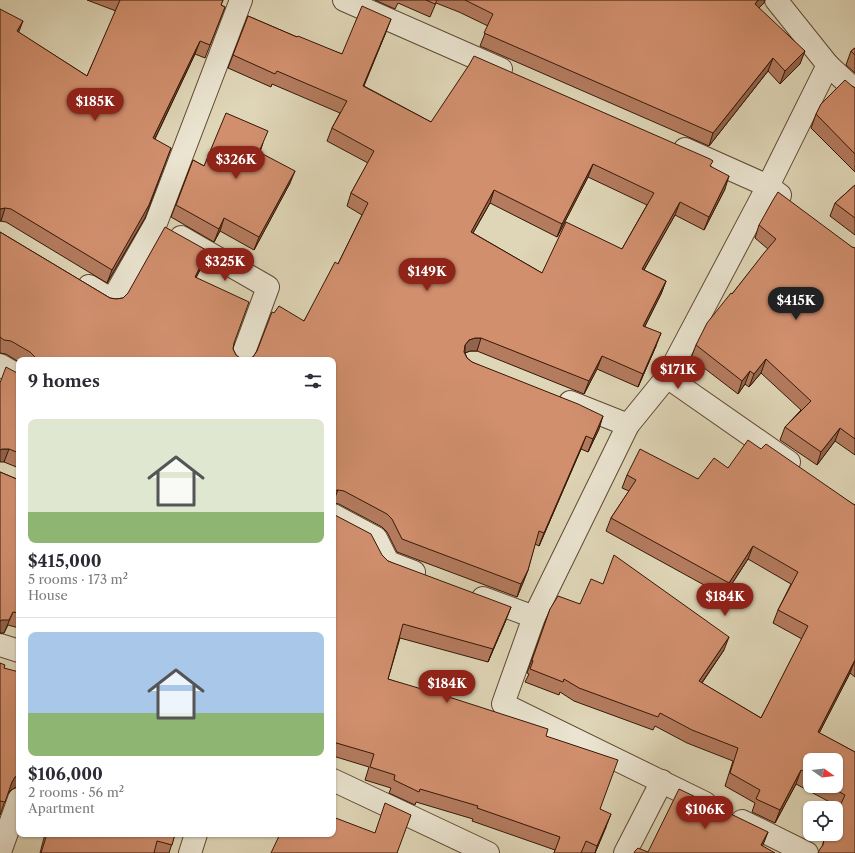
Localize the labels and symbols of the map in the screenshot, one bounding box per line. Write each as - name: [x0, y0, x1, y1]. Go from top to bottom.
- pin: $185K: [67, 88, 123, 122]
- pin: $326K: [208, 146, 264, 180]
- pin: $325K: [197, 248, 253, 282]
- pin: $149K: [399, 258, 455, 292]
- pin: $415K: [768, 287, 824, 321]
- pin: $171K: [650, 356, 706, 390]
- pin: $184K: [697, 583, 753, 617]
- pin: $184K: [419, 670, 475, 704]
- north arrow: [803, 753, 843, 793]
- pin: $106K: [677, 796, 733, 830]

